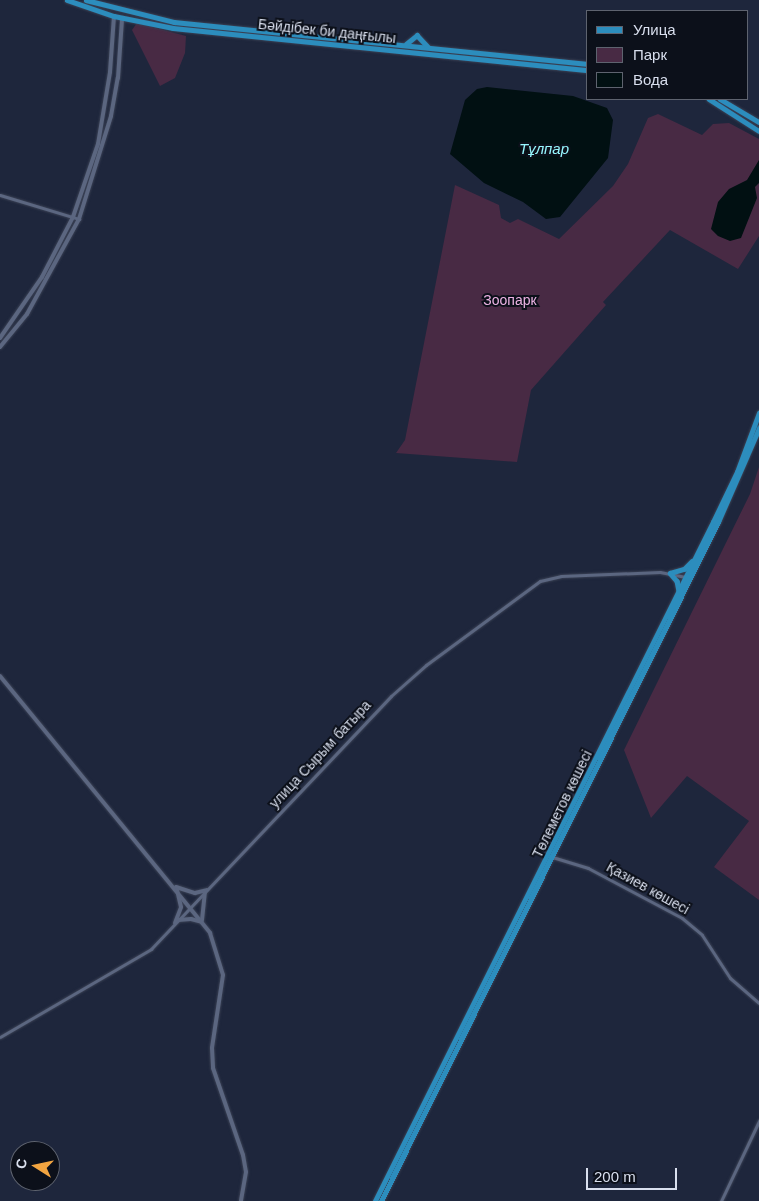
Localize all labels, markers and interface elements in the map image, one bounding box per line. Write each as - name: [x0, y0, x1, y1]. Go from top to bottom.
- legend: [586, 10, 749, 100]
- street label: Бәйдібек би даңғылы: [257, 15, 397, 47]
- text: Улица: [633, 21, 676, 38]
- text: Парк: [633, 46, 667, 63]
- text: Вода: [633, 71, 668, 88]
- water label: Тұлпар: [519, 140, 569, 158]
- park label: Зоопарк: [483, 292, 537, 308]
- street label: улица Сырым батыра: [266, 697, 374, 811]
- street label: Төлеметов көшесі: [529, 747, 595, 861]
- street label: Қазиев көшесі: [604, 858, 692, 918]
- north arrow: [10, 1141, 60, 1191]
- text: С: [12, 1157, 30, 1170]
- scale bar: [589, 1158, 680, 1190]
- text: 200 m: [594, 1168, 636, 1185]

